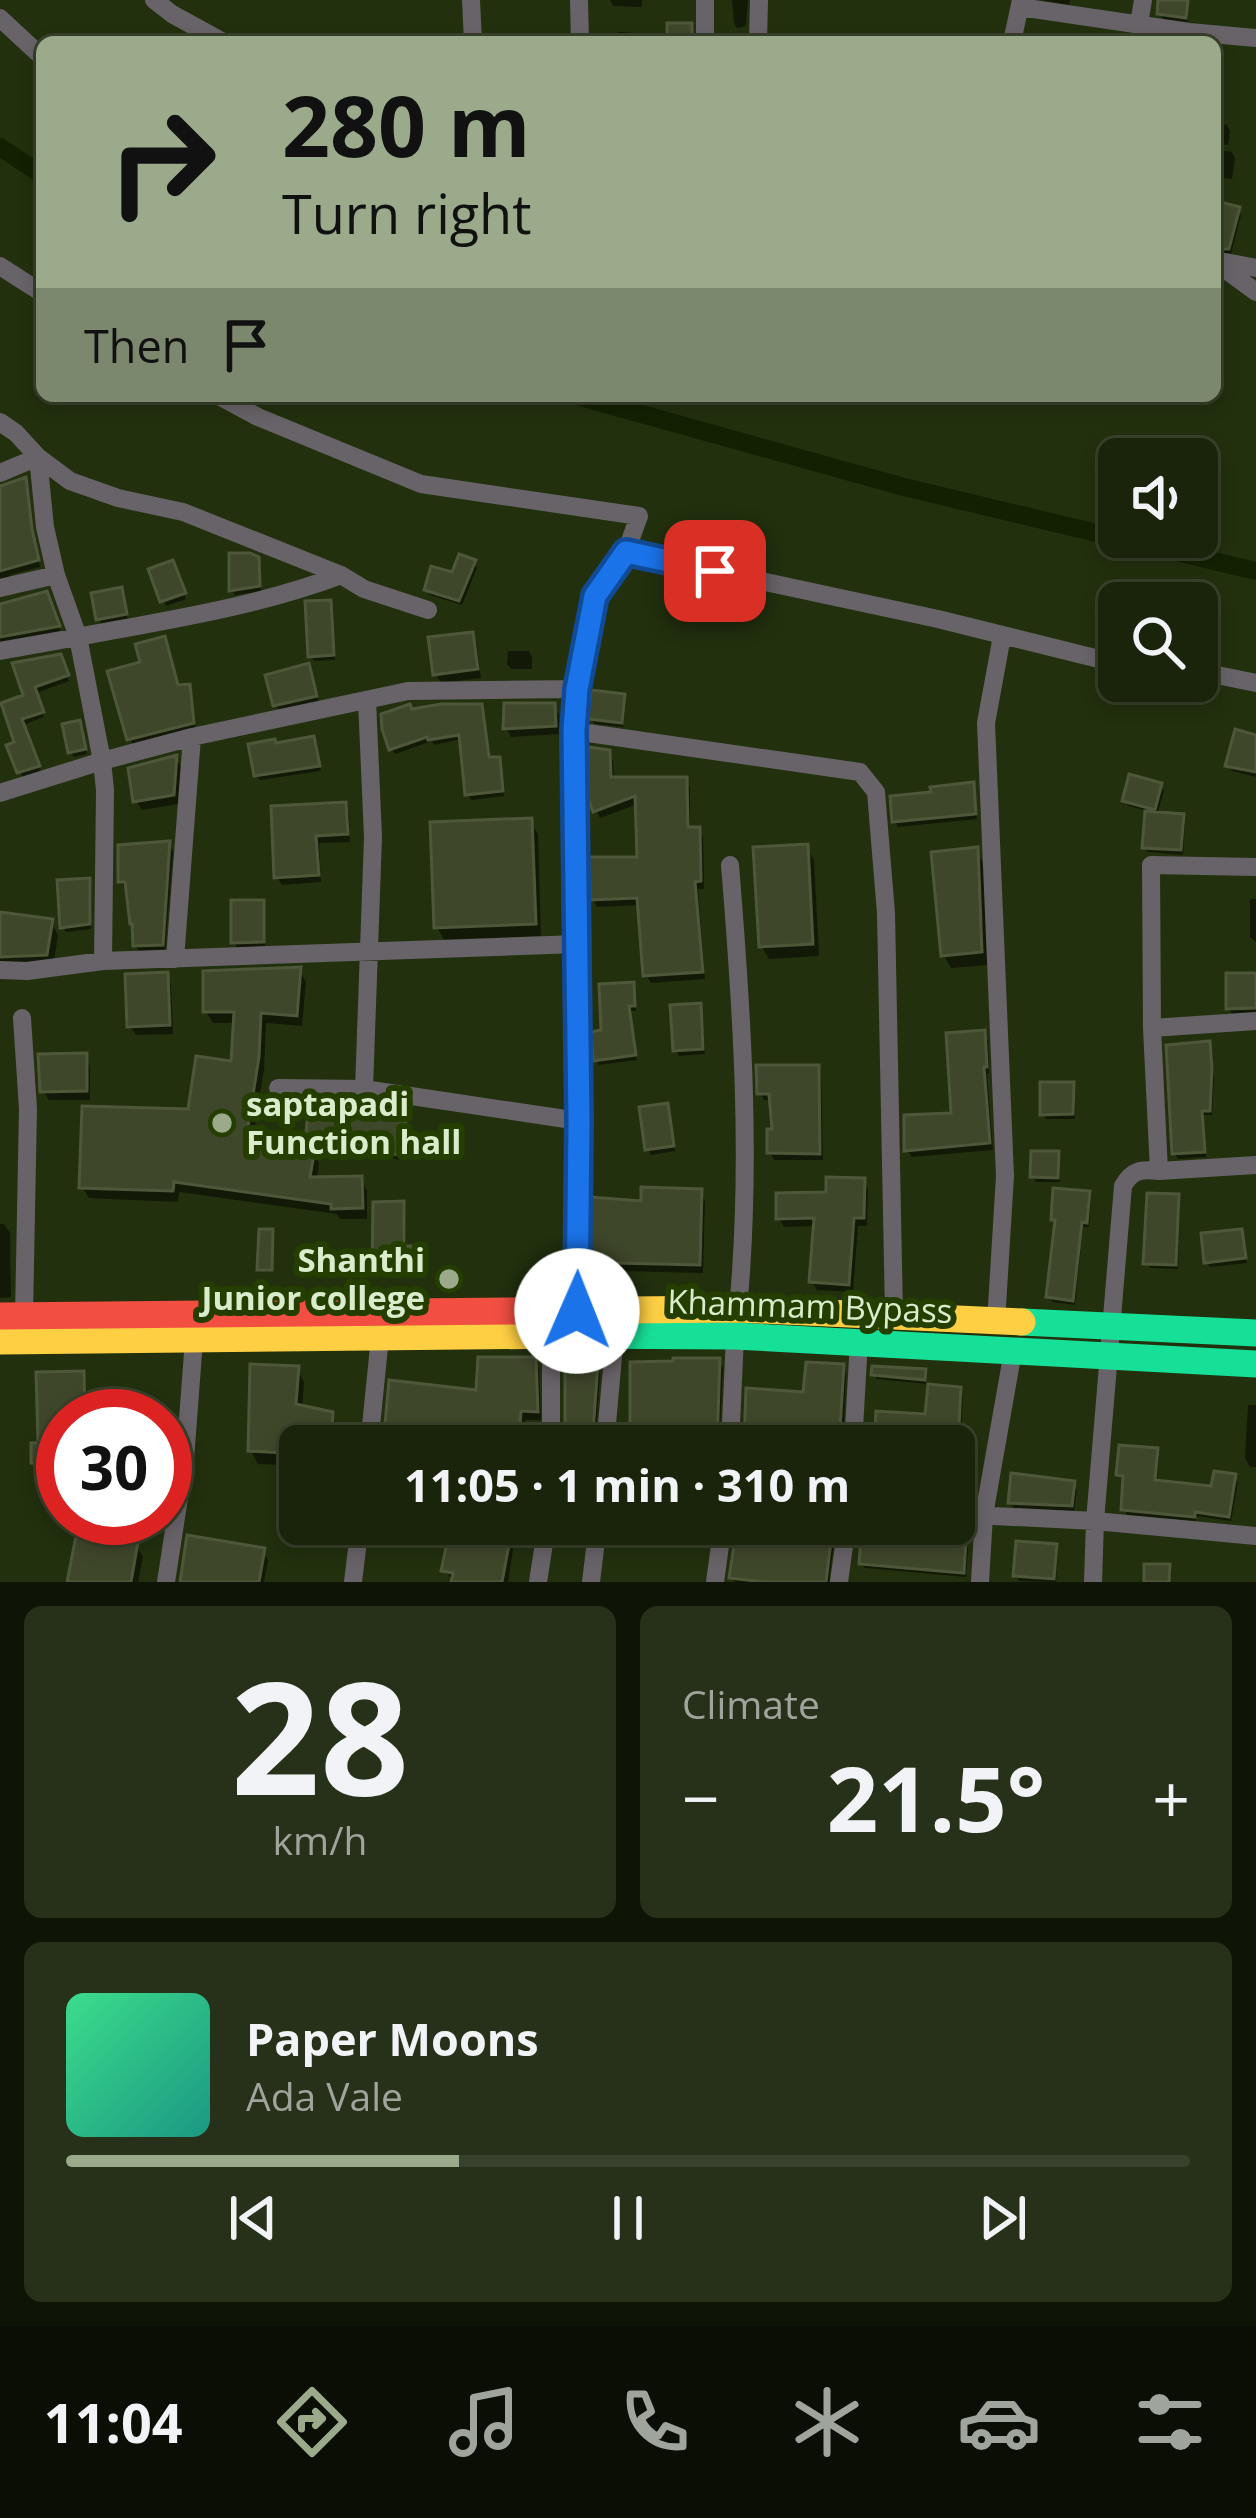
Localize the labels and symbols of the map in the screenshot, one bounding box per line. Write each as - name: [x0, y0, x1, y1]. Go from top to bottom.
- pin: [664, 520, 766, 622]
- place label: saptapadi Function hall: [246, 1081, 461, 1164]
- marker: saptapadi Function hall: [209, 1110, 235, 1136]
- place label: Shanthi Junior college: [198, 1237, 425, 1320]
- position arrow: [514, 1248, 640, 1374]
- marker: Shanthi Junior college: [436, 1266, 462, 1292]
- street label: Khammam Bypass: [667, 1278, 953, 1333]
- speed limit sign: 30: [36, 1389, 192, 1545]

